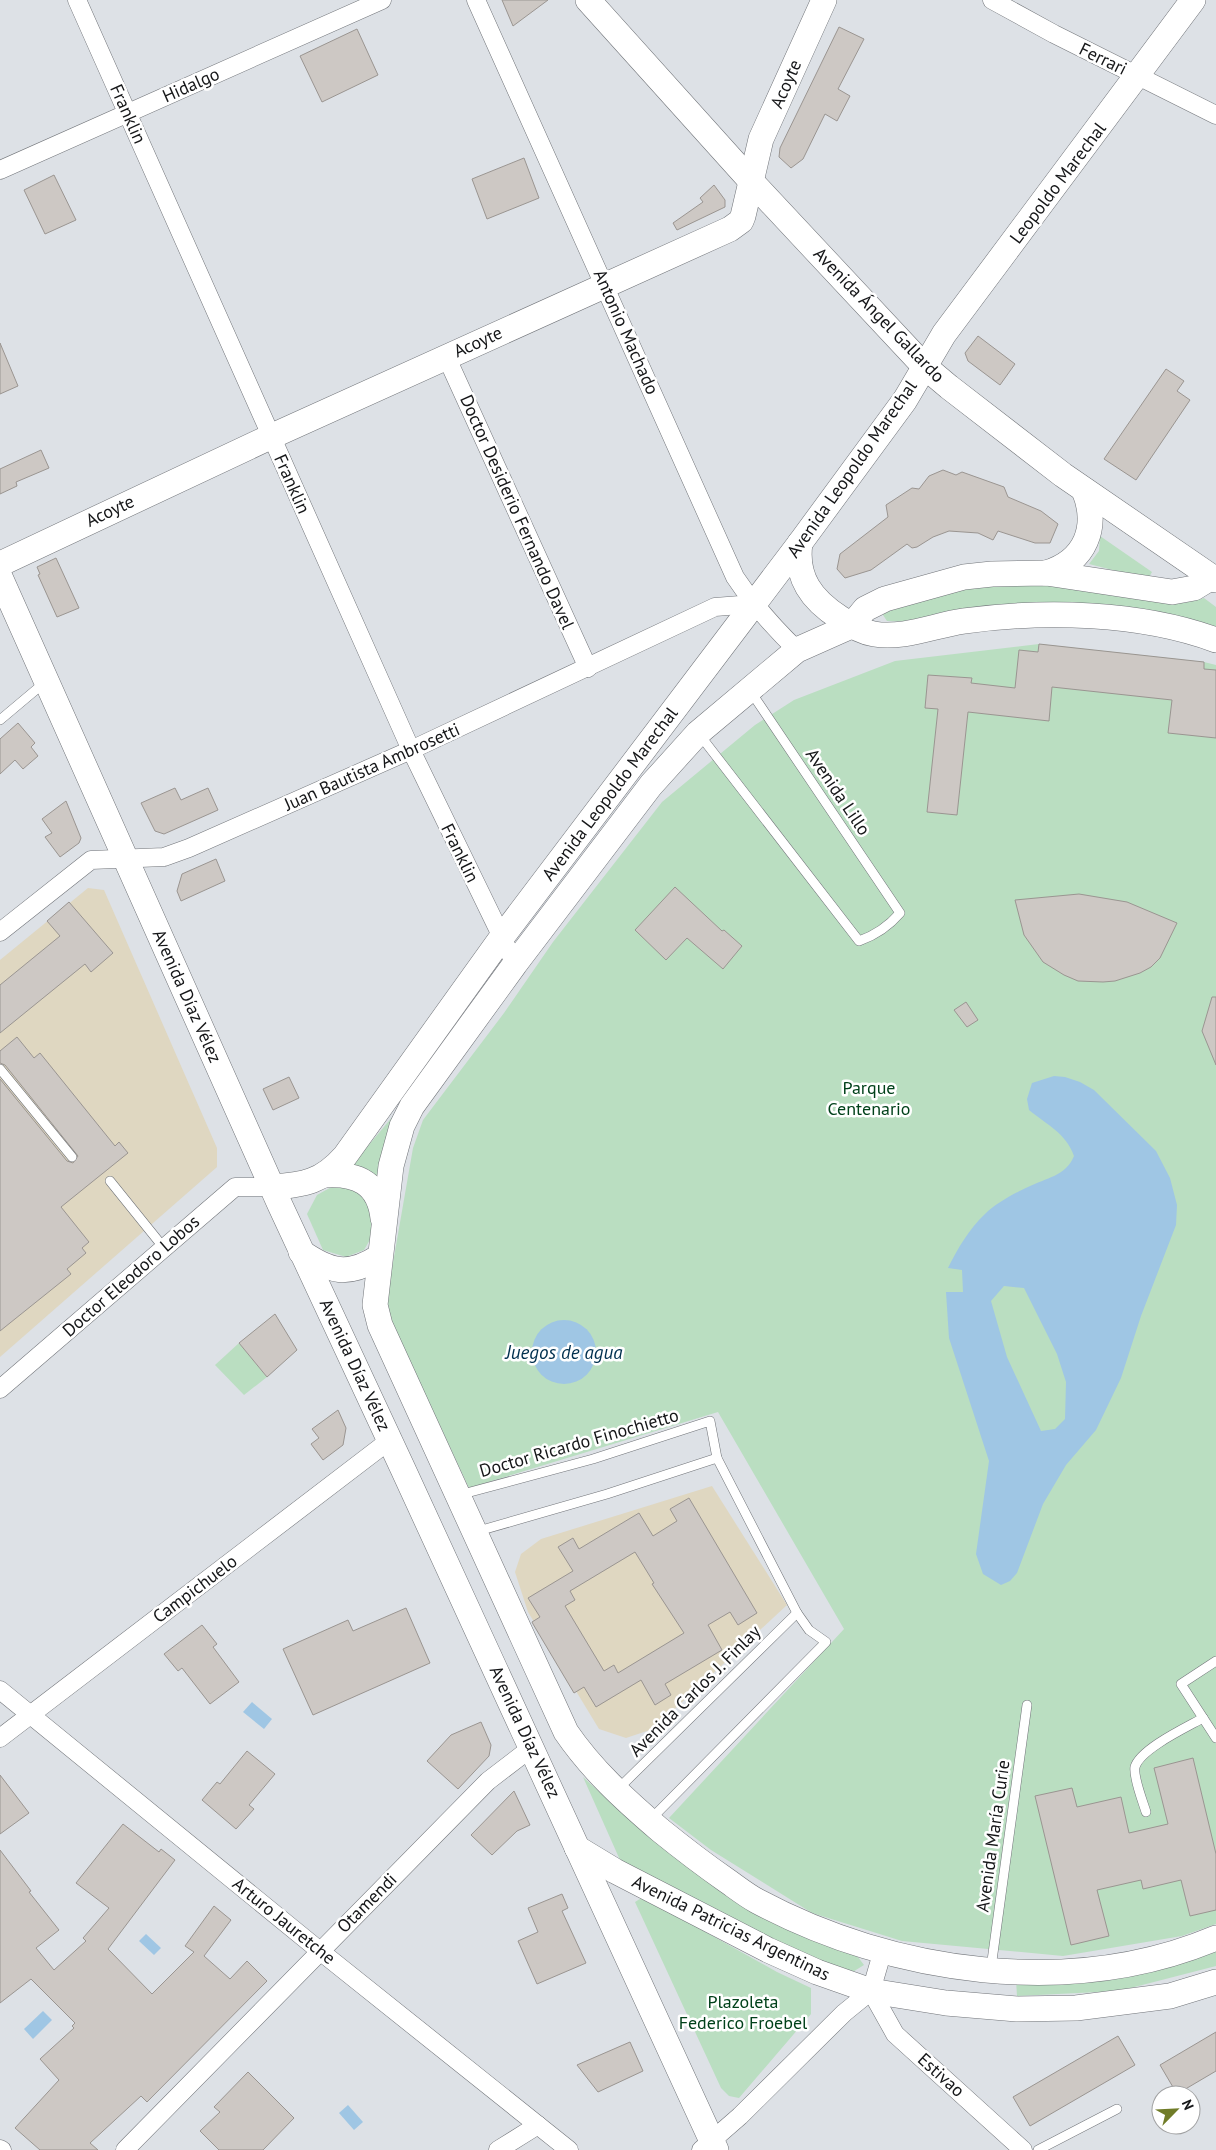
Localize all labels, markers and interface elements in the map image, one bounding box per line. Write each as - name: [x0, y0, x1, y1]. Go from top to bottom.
- street label: Ferrari: [1075, 37, 1131, 80]
- street label: Acoyte: [765, 56, 806, 112]
- street label: Hidalgo: [159, 62, 223, 107]
- street label: Franklin: [105, 80, 152, 147]
- street label: Leopoldo Marechal: [1004, 117, 1111, 248]
- street label: Avenida Ángel Gallardo: [809, 242, 950, 387]
- street label: Antonio Machado: [589, 266, 664, 398]
- street label: Acoyte: [450, 321, 506, 362]
- street label: Avenida Leopoldo Marechal: [781, 375, 922, 562]
- street label: Doctor Desiderio Fernando Davel: [455, 391, 580, 633]
- street label: Franklin: [269, 450, 316, 517]
- street label: Acoyte: [82, 489, 138, 532]
- street label: Avenida Leopoldo Marechal: [537, 702, 683, 885]
- street label: Juan Bautista Ambrosetti: [280, 717, 463, 816]
- street label: Avenida Lillo: [801, 744, 876, 840]
- street label: Franklin: [436, 820, 485, 886]
- street label: Avenida Díaz Vélez: [148, 926, 227, 1066]
- park label: Parque Centenario: [827, 1076, 911, 1120]
- street label: Doctor Eleodoro Lobos: [57, 1210, 204, 1341]
- street label: Avenida Díaz Vélez: [315, 1295, 396, 1435]
- water label: Juegos de agua: [504, 1340, 623, 1364]
- street label: Doctor Ricardo Finochietto: [477, 1403, 681, 1482]
- street label: Campichuelo: [148, 1549, 241, 1628]
- street label: Avenida Carlos J. Finlay: [624, 1620, 766, 1761]
- street label: Avenida Díaz Vélez: [485, 1662, 566, 1802]
- street label: Avenida María Curie: [970, 1758, 1015, 1913]
- street label: Otamendi: [332, 1868, 401, 1937]
- street label: Avenida Patricias Argentinas: [629, 1870, 834, 1986]
- street label: Arturo Jauretche: [228, 1872, 340, 1969]
- park label: Plazoleta Federico Froebel: [679, 1990, 808, 2034]
- street label: Estivao: [913, 2048, 970, 2102]
- north arrow: [1151, 2085, 1201, 2135]
- text: N: [1178, 2097, 1198, 2113]

